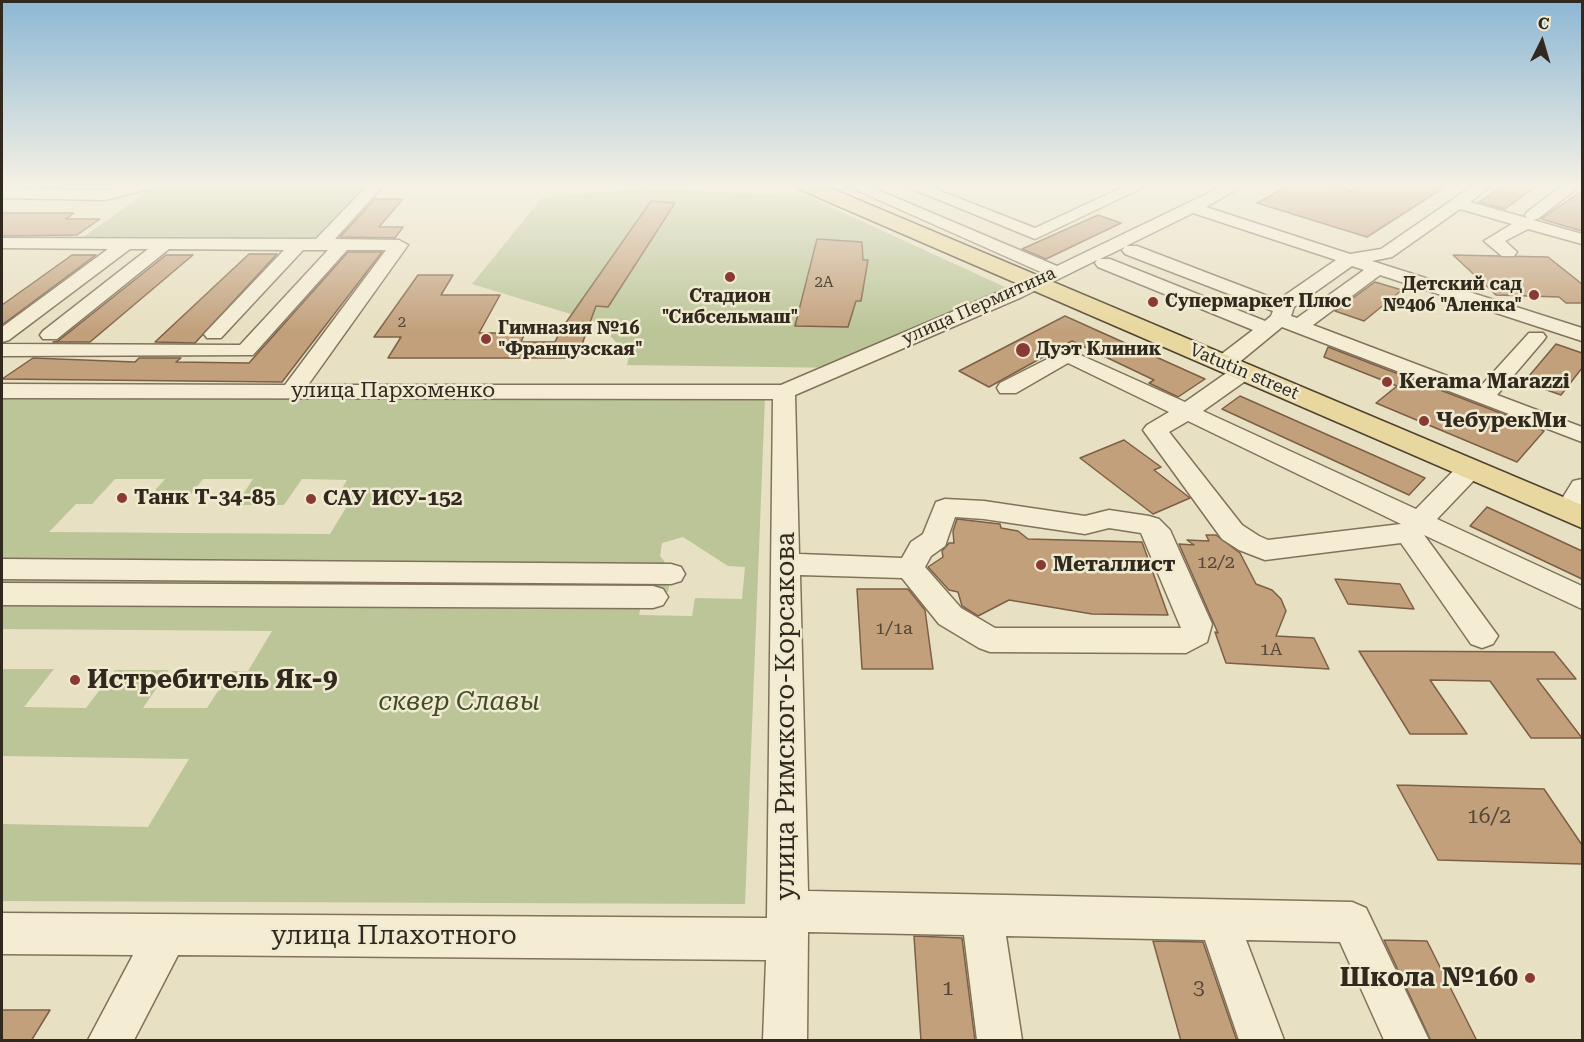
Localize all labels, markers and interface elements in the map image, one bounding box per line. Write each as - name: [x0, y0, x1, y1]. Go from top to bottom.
- north arrow: [1512, 12, 1572, 72]
- text: С: [1537, 14, 1550, 34]
- street label: улица Пермитина: [899, 262, 1059, 350]
- marker: Стадион "Сибсельмаш": [723, 270, 737, 284]
- house number: 2А: [815, 274, 833, 292]
- place label: Детский сад №406 "Аленка": [1383, 274, 1522, 316]
- place label: Стадион "Сибсельмаш": [662, 286, 798, 328]
- marker: Детский сад №406 "Аленка": [1527, 288, 1541, 302]
- place label: Супермаркет Плюс: [1165, 291, 1351, 313]
- marker: Супермаркет Плюс: [1146, 295, 1160, 309]
- house number: 2: [398, 314, 406, 332]
- place label: Гимназия №16 "Французская": [498, 318, 643, 360]
- marker: Гимназия №16 "Французская": [479, 332, 493, 346]
- place label: Дуэт Клиник: [1036, 339, 1161, 361]
- street label: Vatutin street: [1186, 339, 1302, 405]
- marker: Дуэт Клиник: [1014, 341, 1032, 359]
- place label: Kerama Marazzi: [1399, 369, 1570, 395]
- marker: Kerama Marazzi: [1380, 375, 1394, 389]
- street label: улица Пархоменко: [291, 378, 495, 404]
- place label: ЧебурекМи: [1436, 408, 1567, 434]
- marker: ЧебурекМи: [1417, 414, 1431, 428]
- place label: Танк Т-34-85: [134, 485, 275, 511]
- place label: САУ ИСУ-152: [323, 486, 462, 512]
- marker: Танк Т-34-85: [115, 491, 129, 505]
- marker: САУ ИСУ-152: [304, 492, 318, 506]
- street label: улица Римского-Корсакова: [770, 532, 802, 900]
- place label: Металлист: [1053, 552, 1176, 578]
- house number: 12/2: [1197, 552, 1235, 574]
- marker: Металлист: [1034, 558, 1048, 572]
- house number: 1/1а: [875, 618, 913, 640]
- house number: 1А: [1260, 639, 1282, 661]
- place label: Истребитель Як-9: [87, 664, 338, 696]
- marker: Истребитель Як-9: [68, 673, 82, 687]
- park label: сквер Славы: [378, 686, 540, 718]
- house number: 16/2: [1467, 804, 1511, 830]
- street label: улица Плахотного: [271, 920, 517, 952]
- place label: Школа №160: [1340, 962, 1518, 994]
- marker: Школа №160: [1523, 971, 1537, 985]
- house number: 3: [1193, 975, 1205, 1001]
- house number: 1: [942, 976, 954, 1002]

